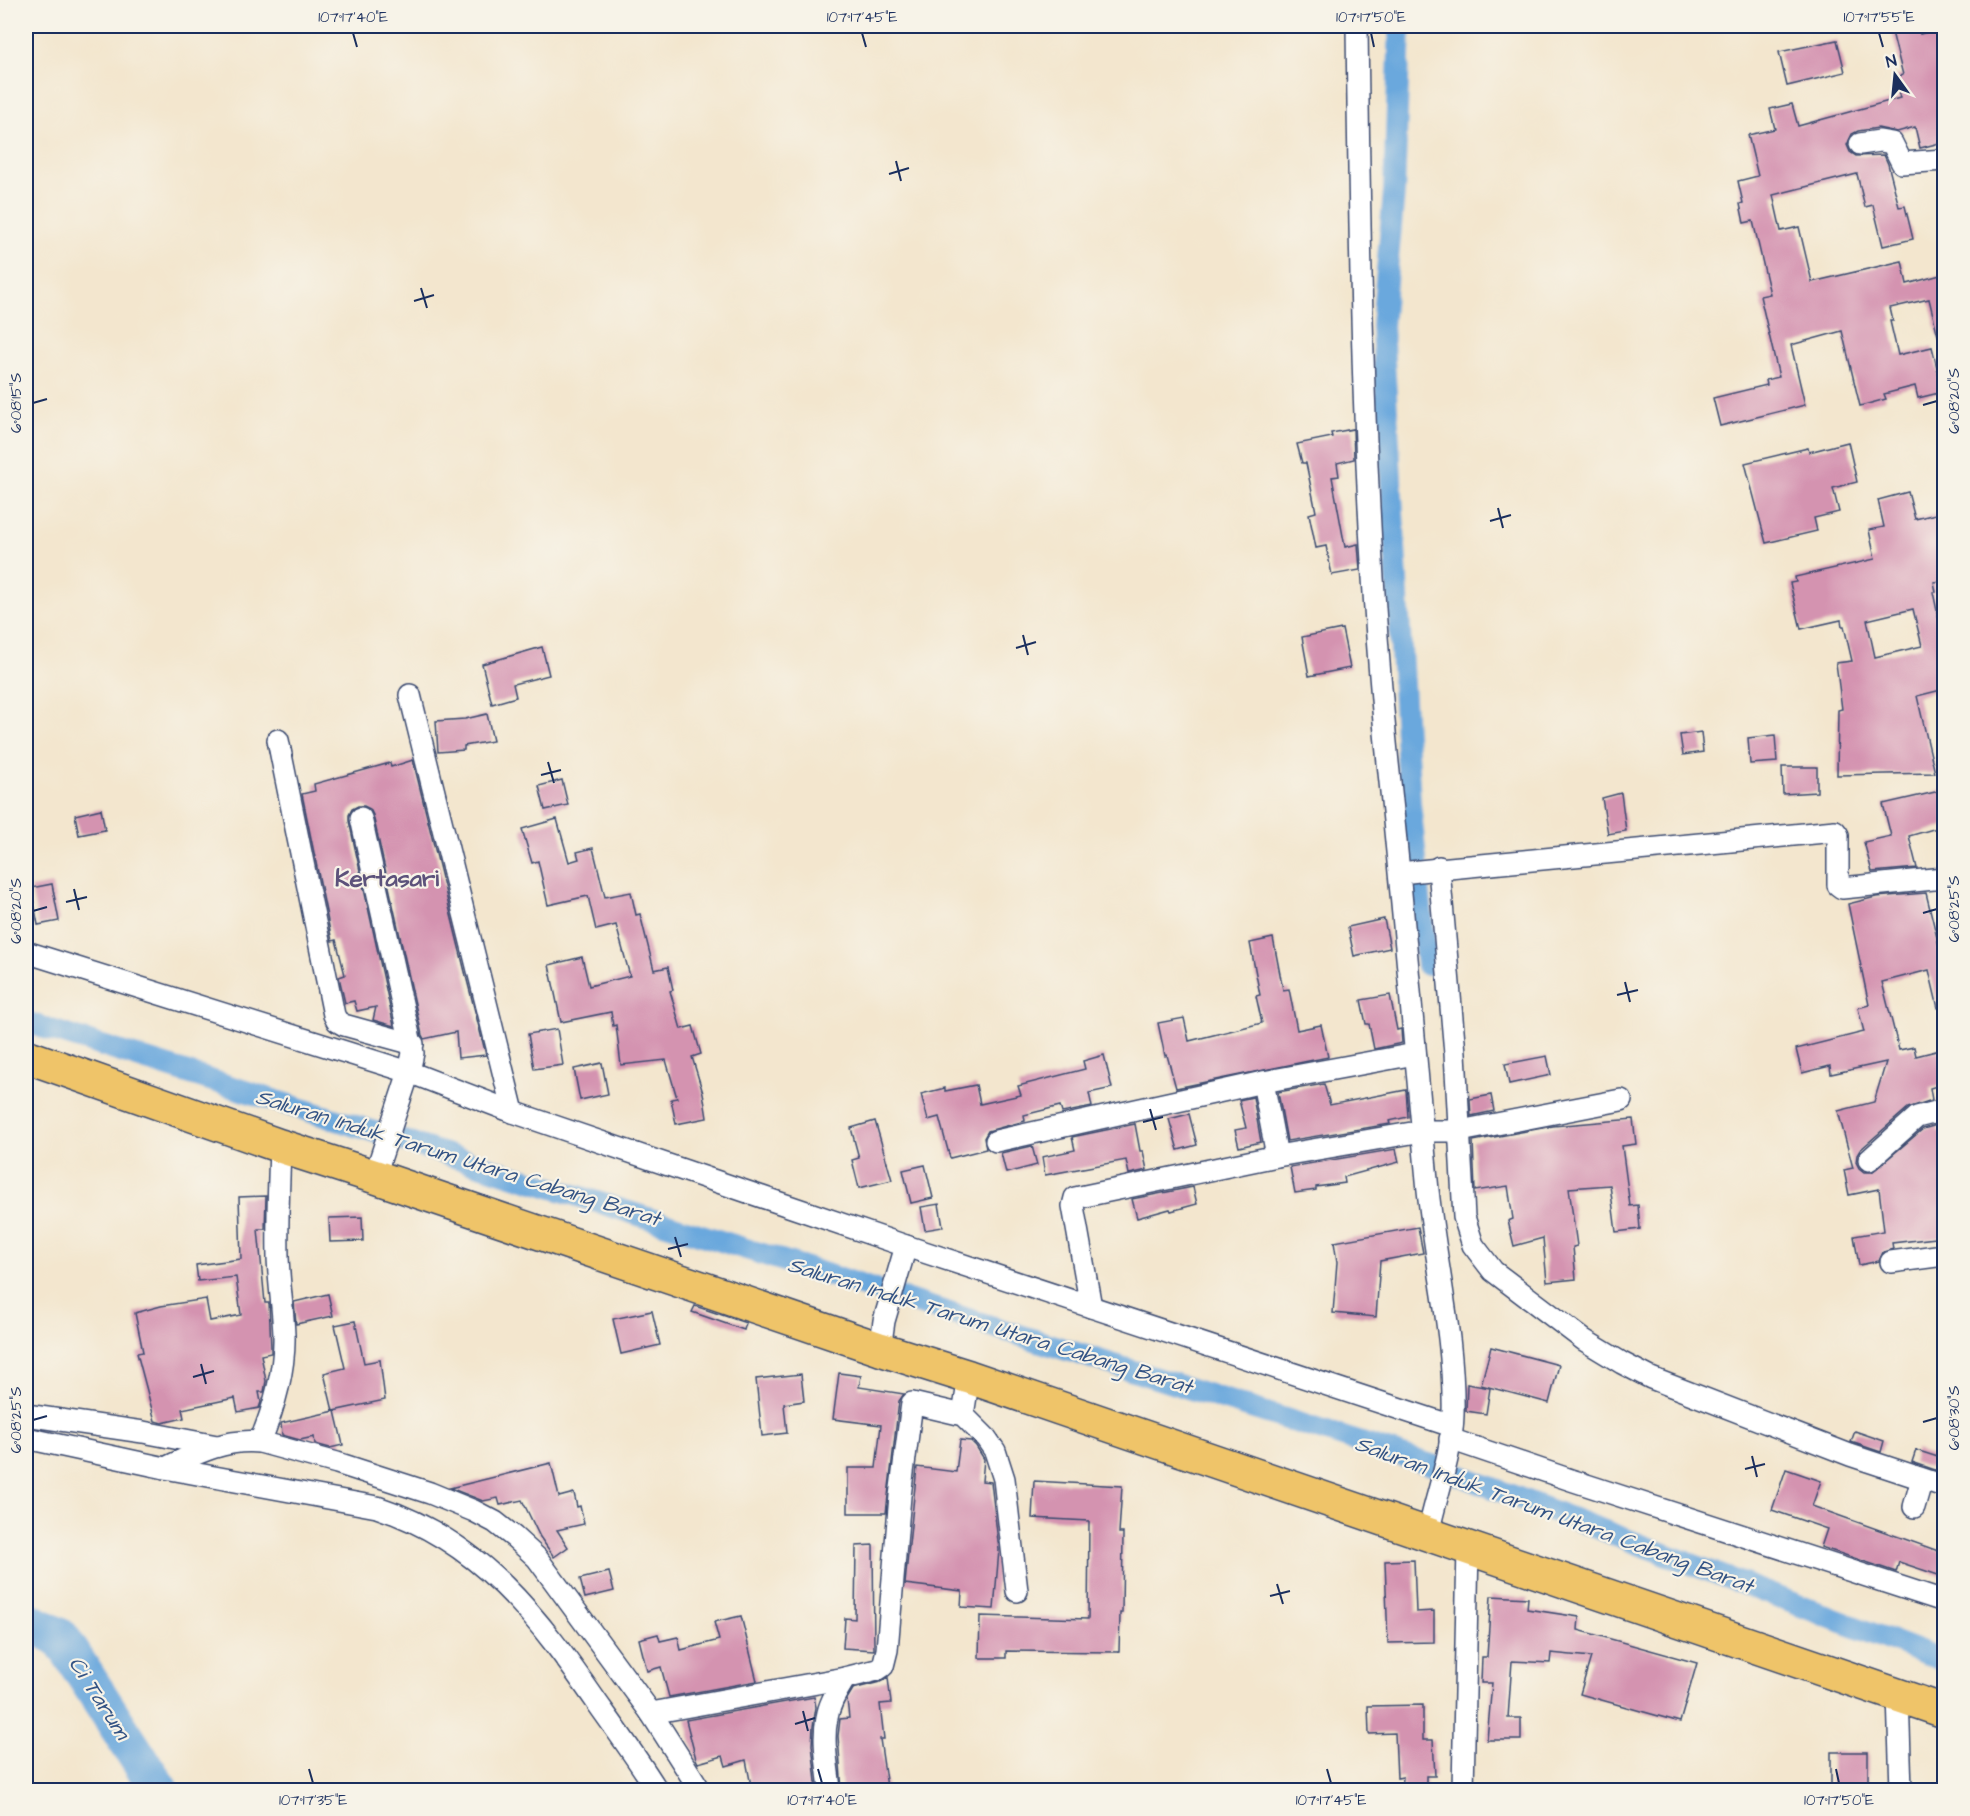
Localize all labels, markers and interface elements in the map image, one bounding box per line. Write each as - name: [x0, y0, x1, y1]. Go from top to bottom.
- text: 107°17'40"E: [318, 7, 388, 28]
- text: 107°17'45"E: [827, 7, 897, 28]
- text: 107°17'50"E: [1336, 7, 1406, 28]
- text: 107°17'55"E: [1843, 7, 1915, 28]
- north arrow: [1865, 45, 1925, 105]
- text: N: [1884, 50, 1899, 73]
- text: 6°08'20"S: [1944, 368, 1965, 434]
- text: 6°08'15"S: [6, 373, 27, 433]
- district label: Kertasari: [335, 862, 439, 896]
- text: 6°08'25"S: [1944, 875, 1965, 942]
- text: 6°08'20"S: [6, 878, 27, 944]
- water label: Saluran Induk Tarum Utara Cabang Barat: [252, 1082, 666, 1236]
- water label: Saluran Induk Tarum Utara Cabang Barat: [784, 1250, 1198, 1404]
- text: 6°08'30"S: [1944, 1385, 1965, 1450]
- text: 6°08'25"S: [6, 1386, 27, 1453]
- water label: Saluran Induk Tarum Utara Cabang Barat: [1350, 1428, 1759, 1603]
- water label: Ci Tarum: [61, 1651, 138, 1747]
- text: 107°17'35"E: [279, 1790, 347, 1811]
- text: 107°17'40"E: [787, 1790, 857, 1811]
- text: 107°17'45"E: [1296, 1790, 1366, 1811]
- text: 107°17'50"E: [1804, 1790, 1874, 1811]

